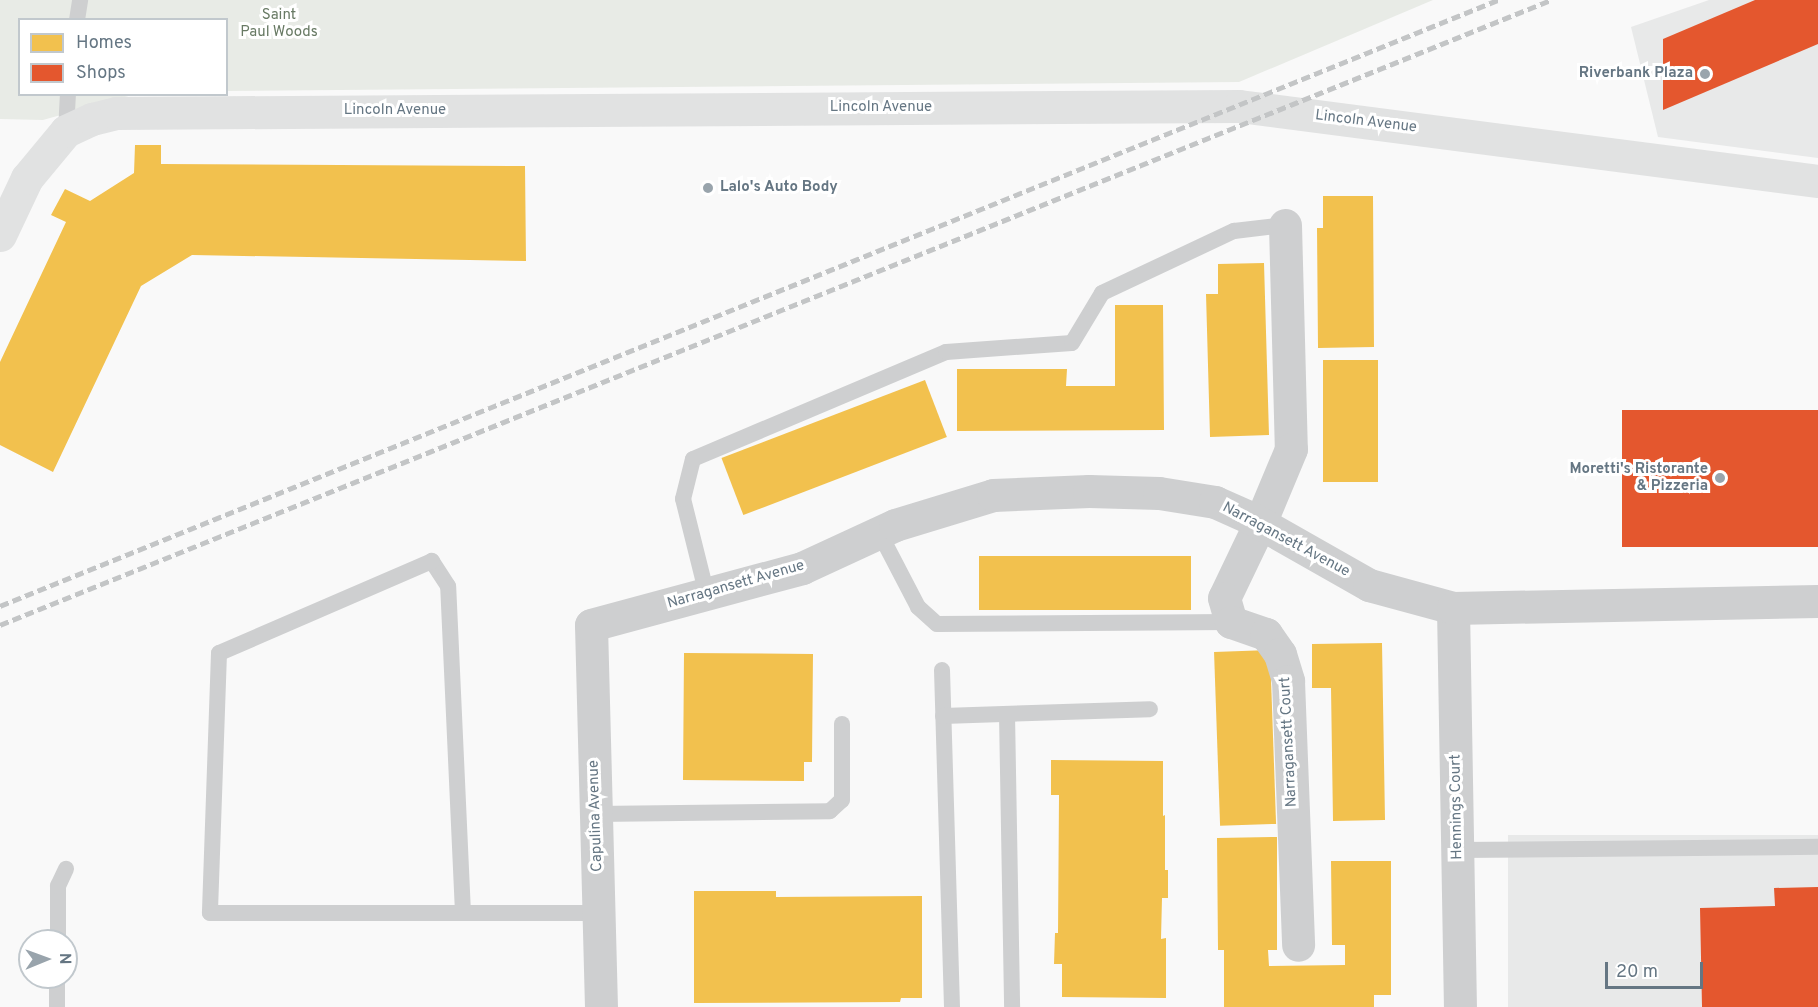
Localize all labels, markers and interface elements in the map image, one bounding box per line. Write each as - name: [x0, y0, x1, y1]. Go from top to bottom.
- park label: Saint Paul Woods: [240, 6, 318, 41]
- legend: [18, 18, 228, 96]
- text: Homes: [76, 32, 132, 55]
- text: Shops: [76, 62, 126, 85]
- place label: Riverbank Plaza: [1579, 65, 1693, 83]
- marker: Riverbank Plaza: [1698, 67, 1712, 81]
- street label: Lincoln Avenue: [830, 99, 932, 117]
- street label: Lincoln Avenue: [344, 102, 446, 120]
- street label: Lincoln Avenue: [1314, 107, 1418, 137]
- place label: Lalo's Auto Body: [720, 179, 838, 197]
- marker: Lalo's Auto Body: [701, 181, 715, 195]
- place label: Moretti's Ristorante & Pizzeria: [1569, 460, 1708, 495]
- marker: Moretti's Ristorante & Pizzeria: [1713, 471, 1727, 485]
- street label: Narragansett Avenue: [1219, 499, 1353, 581]
- street label: Narragansett Avenue: [665, 557, 807, 613]
- street label: Narragansett Court: [1277, 676, 1301, 808]
- street label: Hennings Court: [1447, 754, 1467, 860]
- street label: Capulina Avenue: [585, 759, 607, 873]
- north arrow: [18, 929, 78, 989]
- scale bar: [1608, 950, 1706, 988]
- text: N: [54, 953, 74, 965]
- text: 20 m: [1616, 961, 1658, 984]

